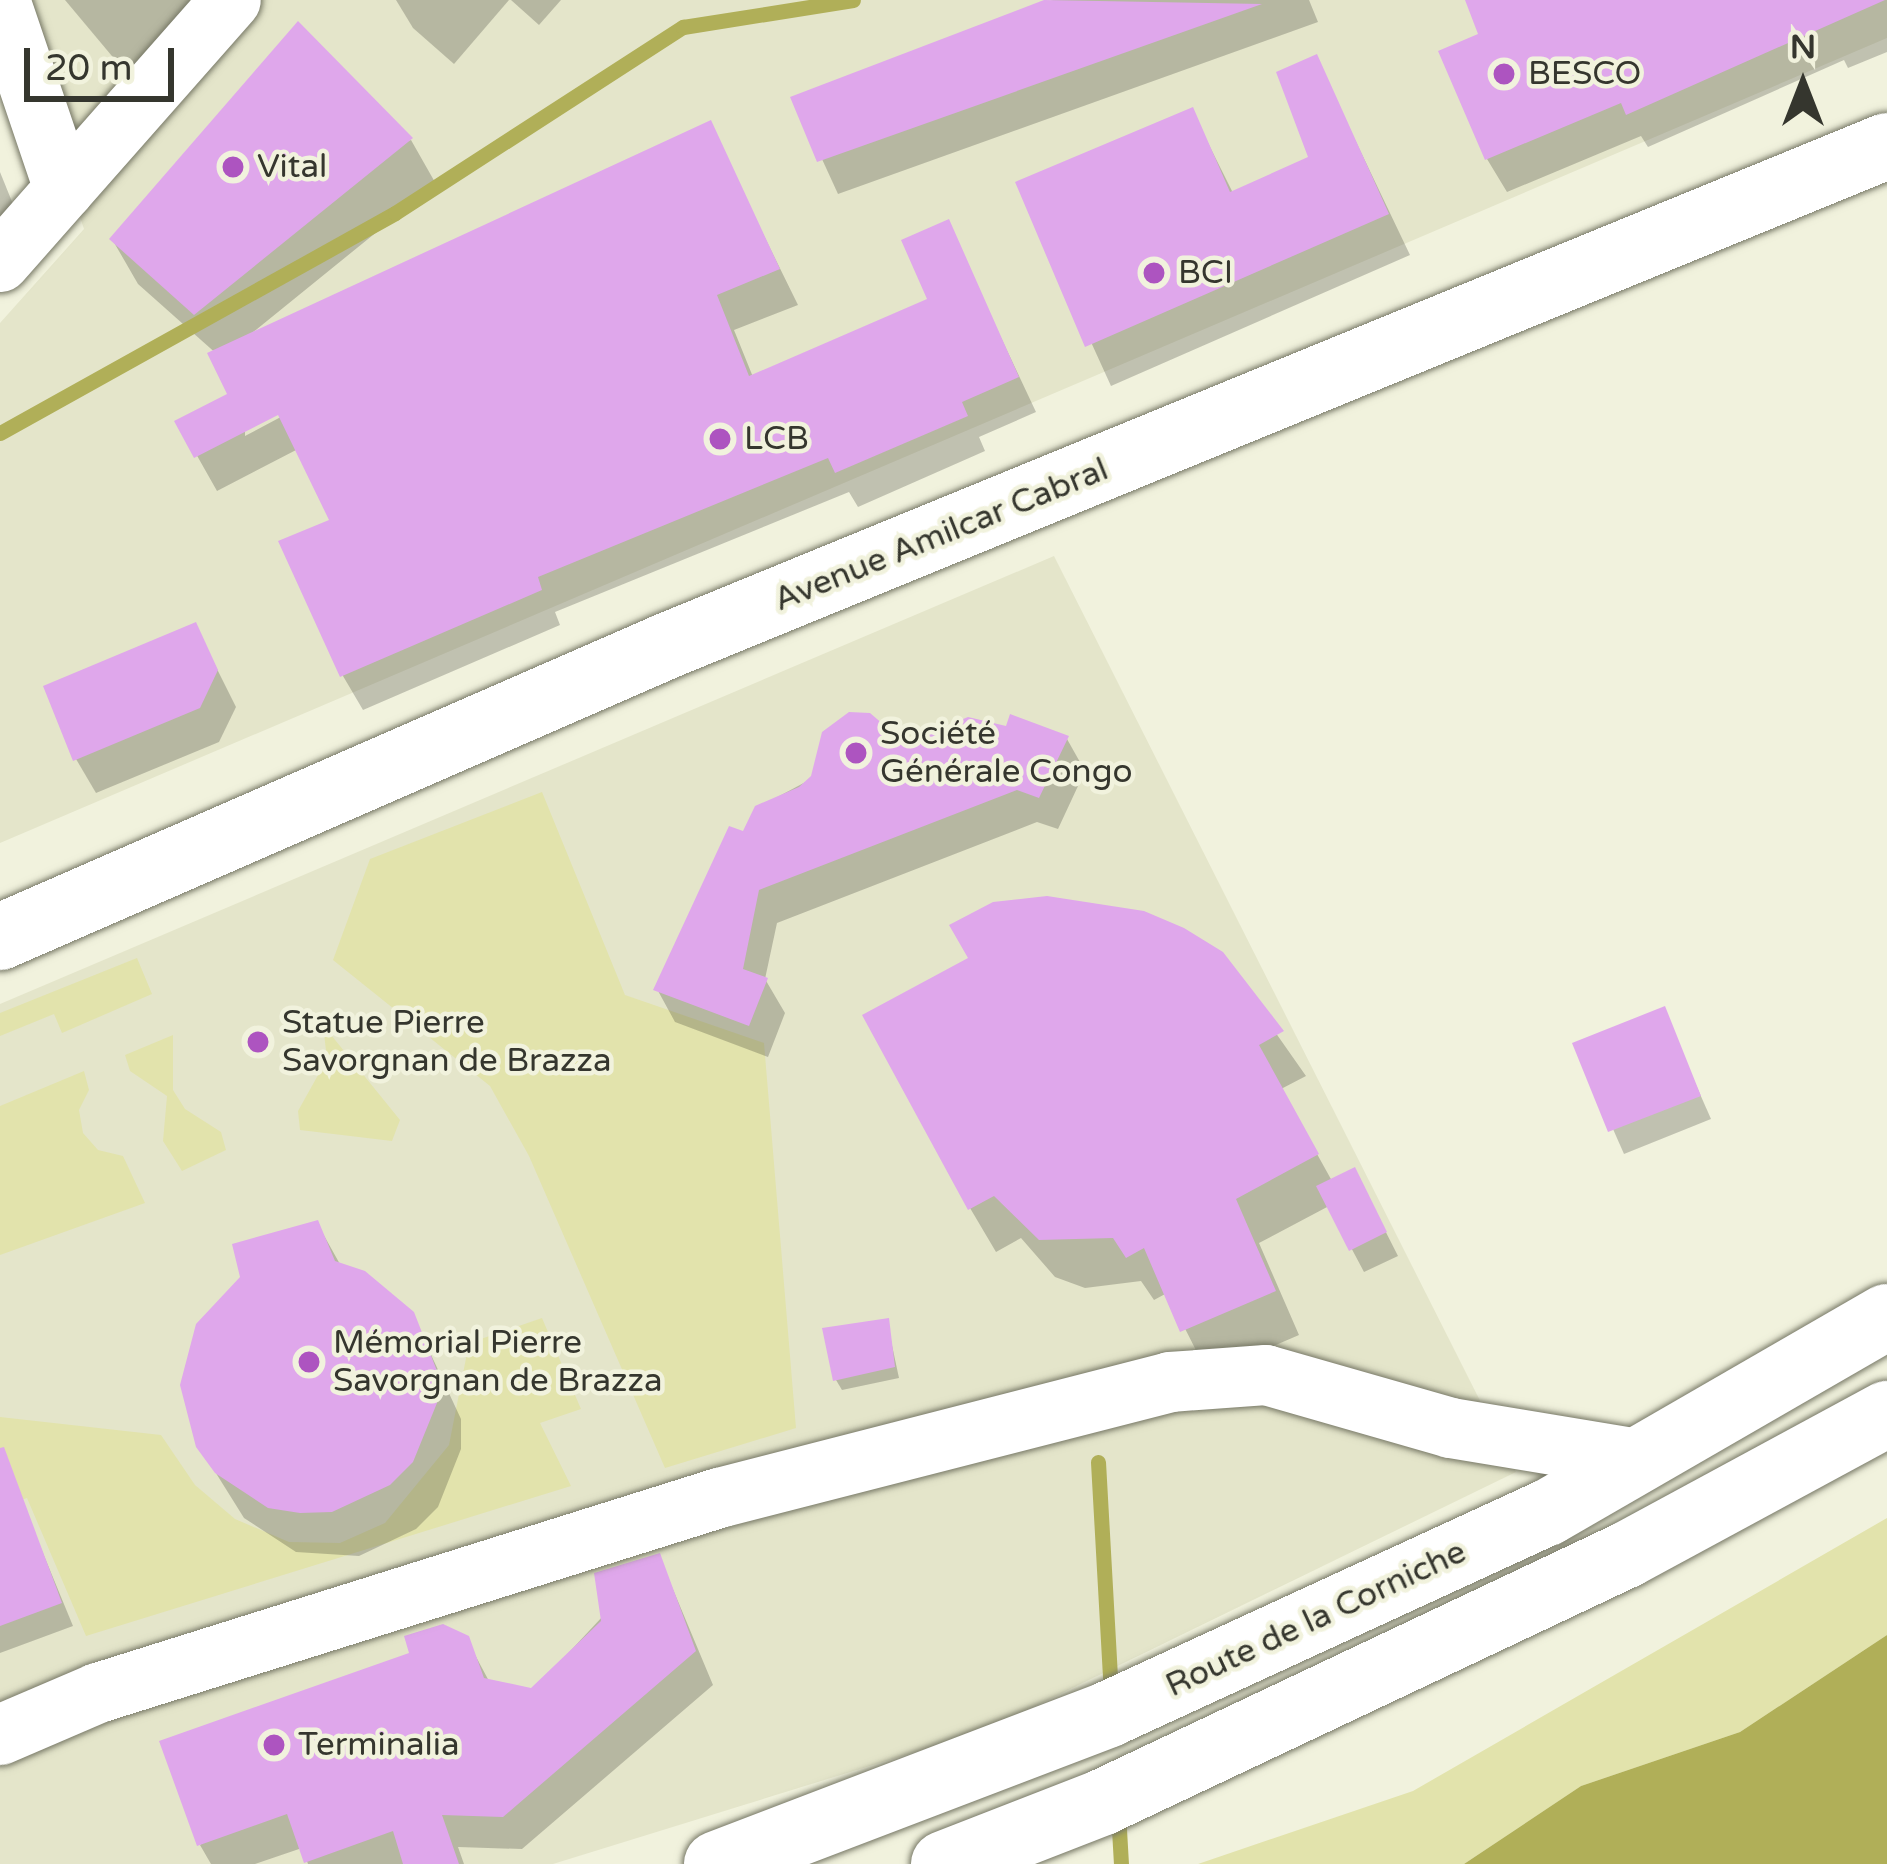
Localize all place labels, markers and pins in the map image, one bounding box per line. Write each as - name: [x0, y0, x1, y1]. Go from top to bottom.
- place label: BESCO: [1528, 54, 1641, 94]
- marker: BESCO: [1491, 61, 1517, 87]
- place label: Vital: [257, 147, 327, 187]
- marker: Vital: [220, 154, 246, 180]
- place label: BCI: [1178, 253, 1233, 293]
- marker: BCI: [1141, 260, 1167, 286]
- place label: LCB: [744, 419, 809, 459]
- marker: LCB: [707, 426, 733, 452]
- place label: Société Générale Congo: [880, 714, 1133, 792]
- marker: Société Générale Congo: [843, 740, 869, 766]
- place label: Statue Pierre Savorgnan de Brazza: [282, 1003, 612, 1081]
- marker: Statue Pierre Savorgnan de Brazza: [245, 1029, 271, 1055]
- place label: Mémorial Pierre Savorgnan de Brazza: [333, 1323, 663, 1401]
- marker: Mémorial Pierre Savorgnan de Brazza: [296, 1349, 322, 1375]
- place label: Terminalia: [298, 1725, 459, 1765]
- marker: Terminalia: [261, 1732, 287, 1758]

